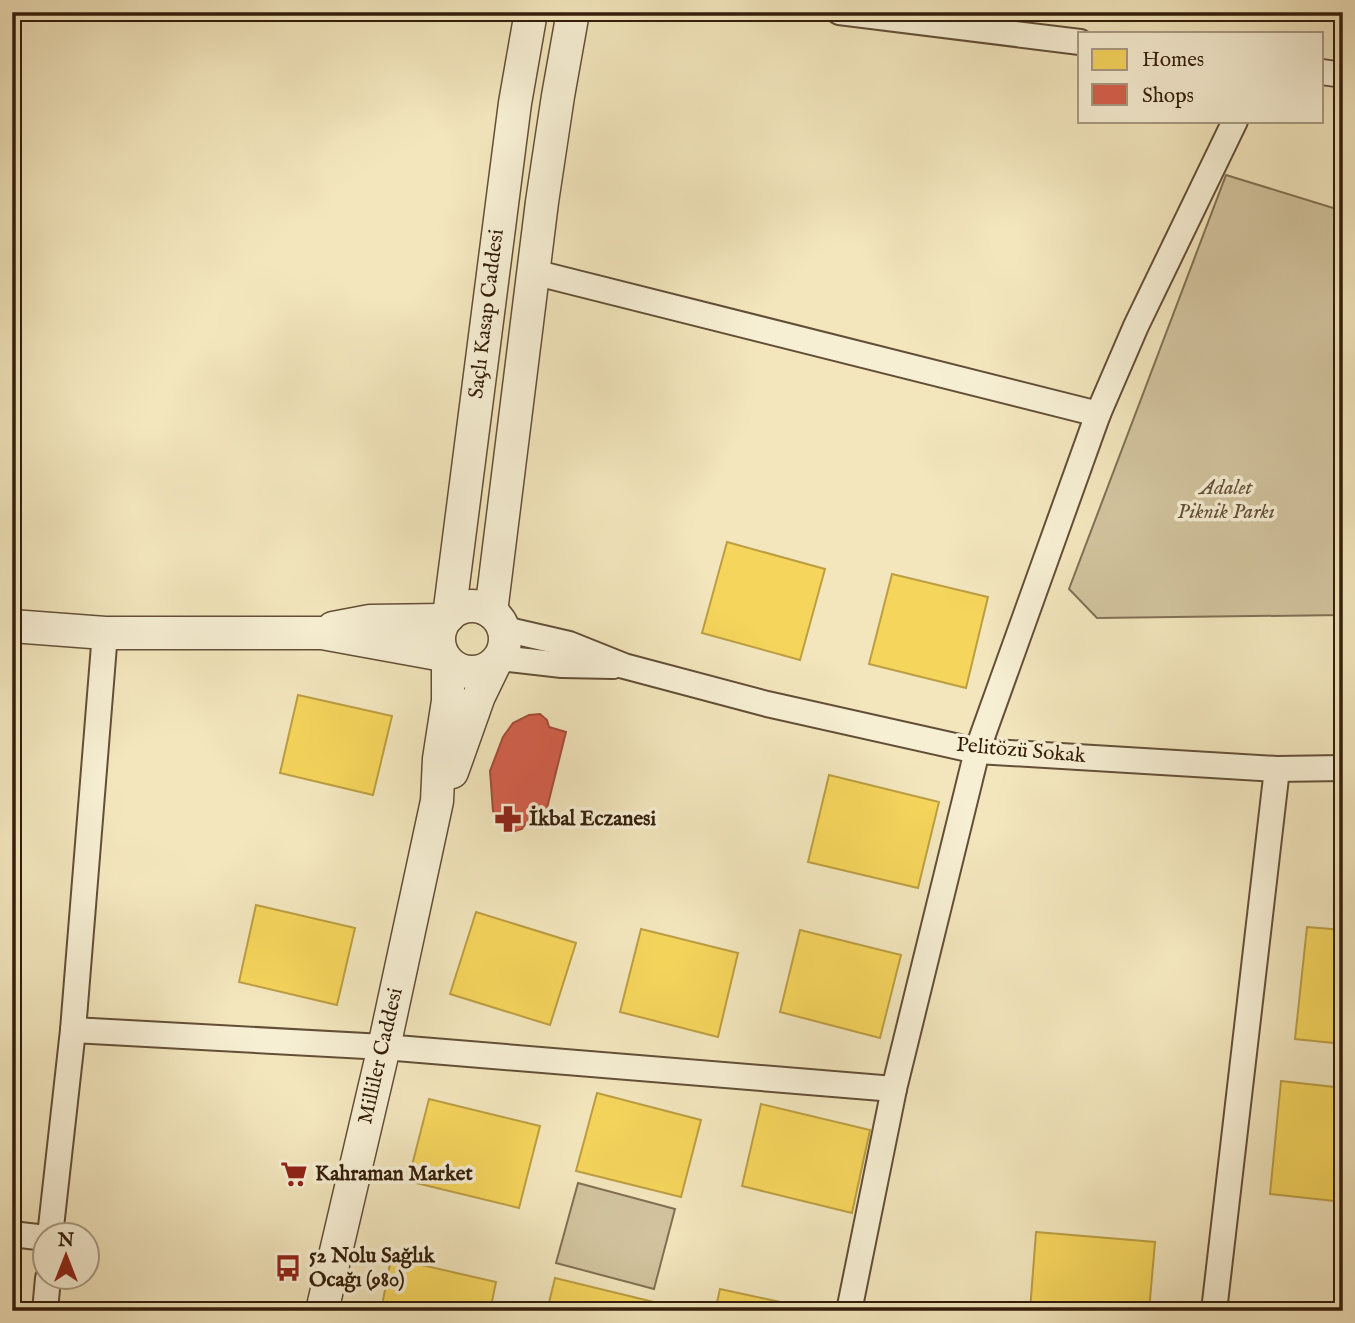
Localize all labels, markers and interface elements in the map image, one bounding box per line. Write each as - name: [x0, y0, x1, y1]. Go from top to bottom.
- legend: [1078, 32, 1324, 122]
- text: Homes: [1142, 47, 1204, 74]
- text: Shops: [1142, 83, 1194, 110]
- street label: Saçlı Kasap Caddesi: [463, 228, 511, 400]
- park label: Adalet Piknik Parkı: [1177, 475, 1275, 526]
- street label: Pelitözü Sokak: [955, 732, 1088, 770]
- pharmacy icon: İkbal Eczanesi: [493, 804, 523, 834]
- place label: İkbal Eczanesi: [529, 805, 656, 833]
- street label: Milliler Caddesi: [352, 985, 410, 1127]
- supermarket icon: Kahraman Market: [279, 1159, 309, 1189]
- place label: Kahraman Market: [315, 1161, 473, 1188]
- north arrow: [32, 1222, 102, 1292]
- text: N: [57, 1229, 75, 1253]
- place label: 52 Nolu Sağlık Ocağı (980): [309, 1243, 436, 1294]
- bus stop icon: 52 Nolu Sağlık Ocağı (980): [273, 1253, 303, 1283]

